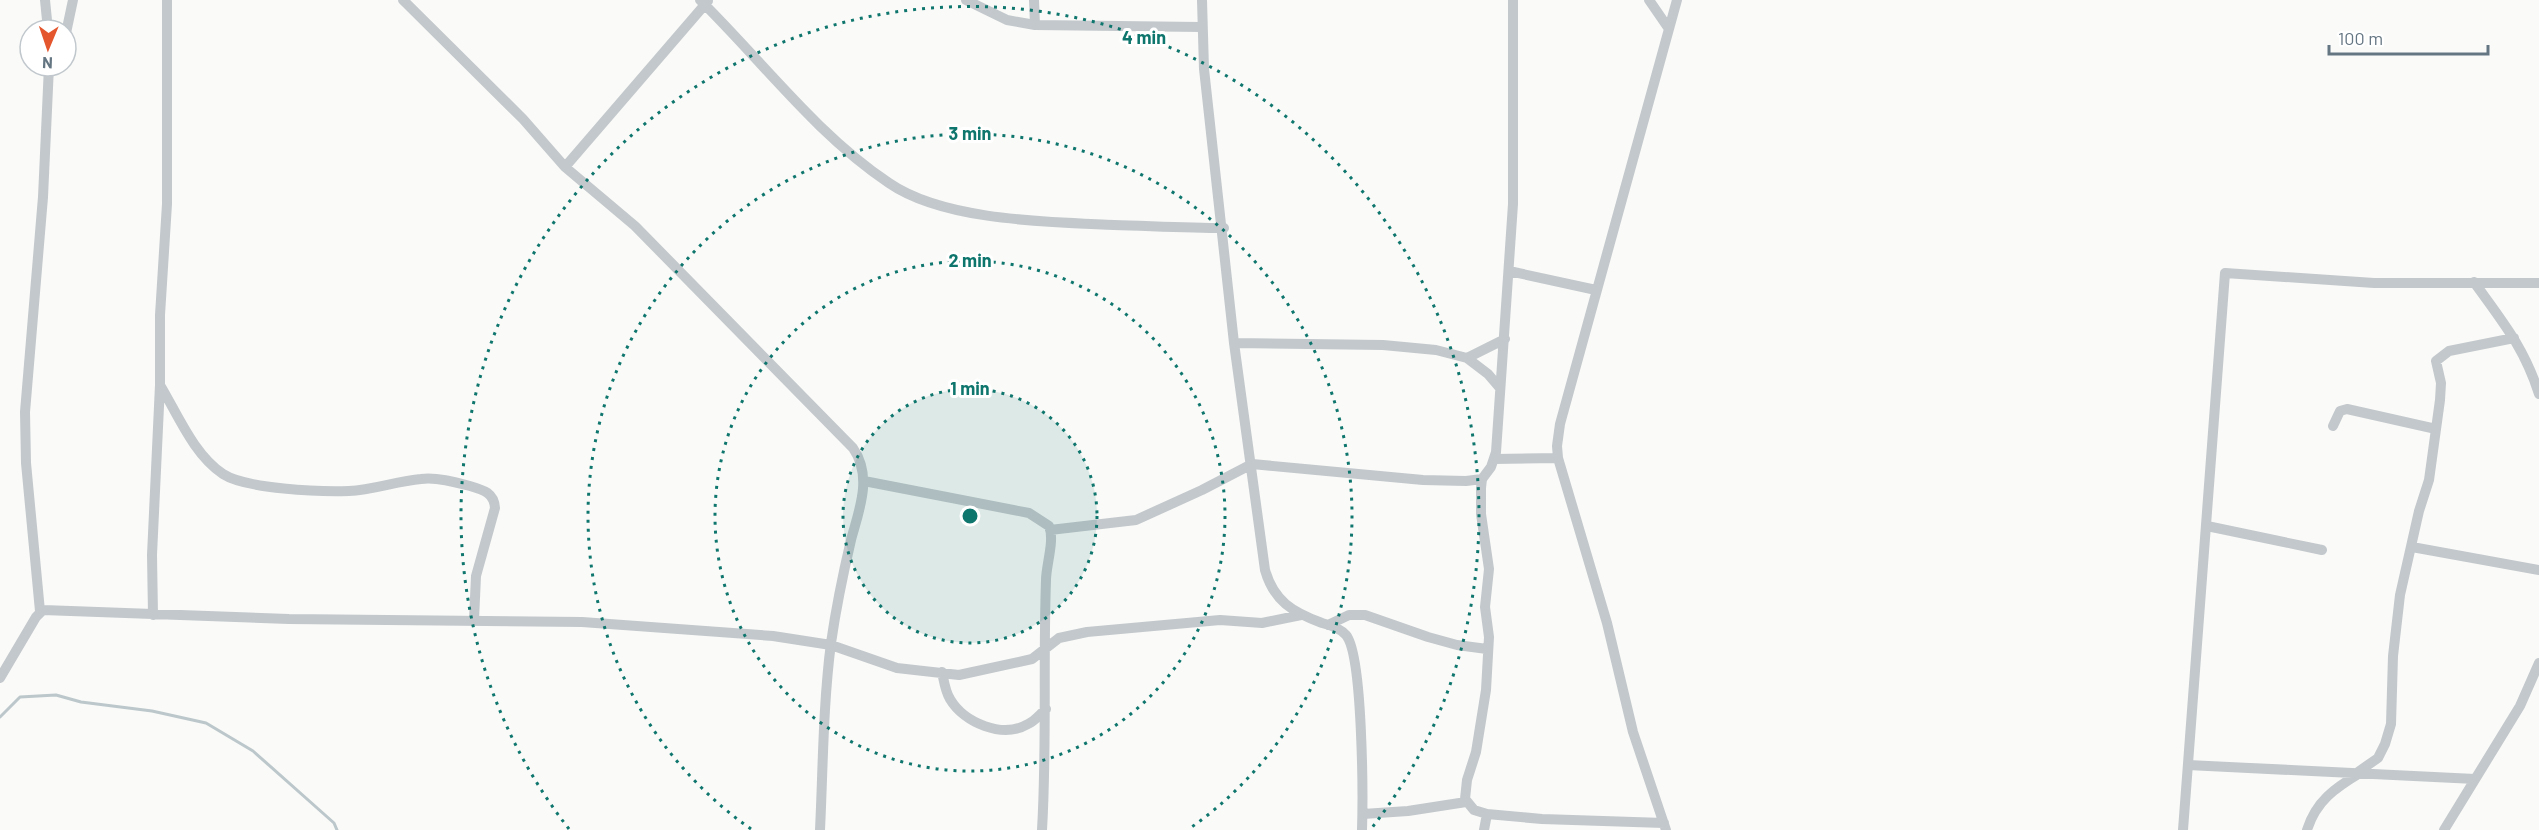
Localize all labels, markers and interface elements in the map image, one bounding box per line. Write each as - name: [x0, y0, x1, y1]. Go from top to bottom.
- north arrow: [18, 18, 78, 78]
- scale bar: [2329, 18, 2488, 56]
- text: 4 min: [1122, 26, 1166, 48]
- text: 100 m: [2338, 27, 2383, 49]
- text: N: [42, 54, 53, 73]
- text: 3 min: [949, 122, 991, 144]
- text: 2 min: [948, 249, 992, 271]
- text: 1 min: [950, 377, 990, 399]
- centre of rings: [960, 506, 980, 526]

